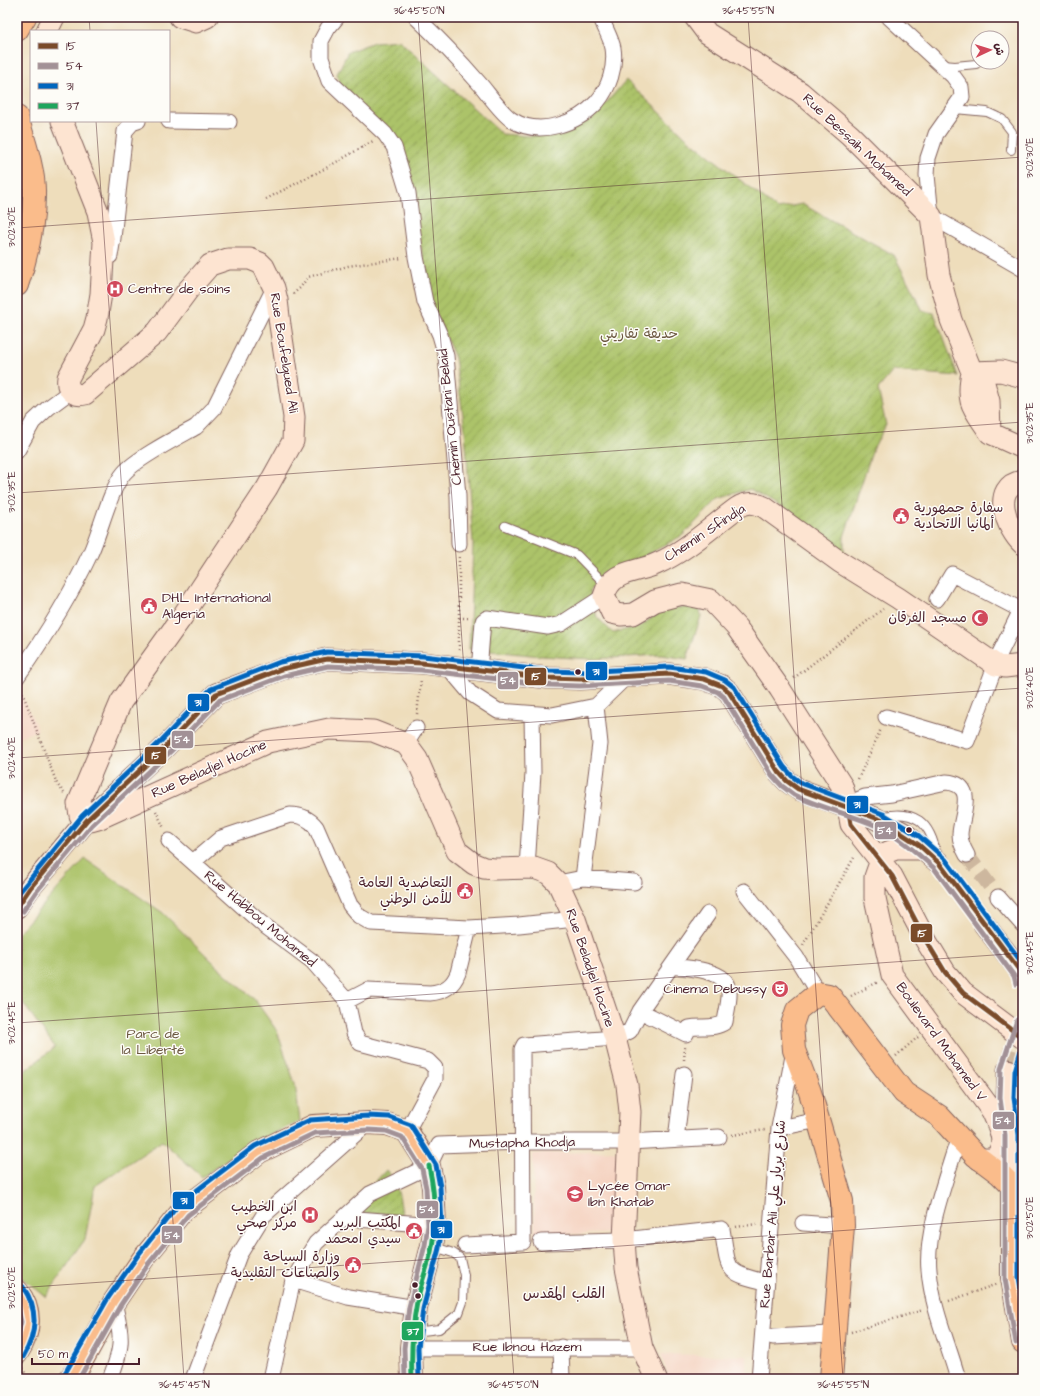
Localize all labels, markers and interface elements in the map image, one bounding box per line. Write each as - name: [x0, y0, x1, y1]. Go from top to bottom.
- text: 36°45'50"N: [393, 4, 445, 18]
- text: 36°45'55"N: [722, 4, 774, 18]
- legend: [30, 30, 170, 122]
- north arrow: [970, 30, 1010, 70]
- text: 15: [66, 38, 77, 55]
- text: ش: [992, 43, 1007, 56]
- text: 54: [66, 58, 83, 75]
- text: 31: [66, 78, 74, 95]
- street label: Rue Bessaih Mohamed: [798, 89, 916, 201]
- text: 37: [66, 98, 80, 115]
- text: 3°02'30"E: [1023, 138, 1037, 178]
- text: 3°02'30"E: [5, 207, 19, 247]
- hospital icon: Centre de soins: [105, 279, 125, 299]
- place label: Centre de soins: [128, 279, 230, 299]
- street label: Rue Boufelgued Ali: [265, 292, 303, 414]
- park label: حديقة تفاريتي: [600, 324, 678, 346]
- street label: Chemin Oustani Belaid: [433, 348, 467, 486]
- text: 3°02'35"E: [1023, 402, 1037, 444]
- text: 3°02'35"E: [5, 471, 19, 513]
- place label: سفارة جمهورية ألمانيا الاتحادية: [914, 498, 1003, 534]
- street label: Chemin Sfindja: [660, 499, 750, 567]
- public building icon: سفارة جمهورية ألمانيا الاتحادية: [891, 506, 911, 526]
- place label: DHL International Algeria: [162, 588, 271, 624]
- public building icon: DHL International Algeria: [139, 596, 159, 616]
- place label: مسجد الفرقان: [888, 608, 967, 628]
- mosque icon: مسجد الفرقان: [970, 608, 990, 628]
- line badge: 31: [585, 661, 608, 681]
- text: 31: [591, 664, 600, 679]
- line badge: 15: [524, 667, 547, 686]
- unlabelled marker: [573, 667, 583, 677]
- text: 3°02'40"E: [1023, 667, 1037, 709]
- text: 15: [531, 669, 541, 684]
- line badge: 54: [497, 671, 519, 690]
- text: 54: [500, 673, 516, 688]
- line badge: 31: [187, 693, 210, 712]
- text: 31: [193, 695, 202, 710]
- line badge: 54: [171, 730, 194, 749]
- text: 54: [174, 732, 190, 747]
- street label: Rue Beladjel Hocine: [148, 734, 270, 803]
- text: 3°02'40"E: [5, 737, 19, 779]
- line badge: 15: [144, 746, 167, 765]
- text: 15: [151, 748, 161, 763]
- line badge: 31: [846, 795, 869, 814]
- text: 31: [852, 797, 861, 812]
- line badge: 54: [874, 821, 897, 840]
- text: 54: [877, 823, 893, 838]
- unlabelled marker: [904, 825, 914, 835]
- street label: Rue Habbou Mohamed: [199, 866, 321, 972]
- place label: التعاضدية العامة للأمن الوطني: [359, 873, 452, 911]
- public building icon: التعاضدية العامة للأمن الوطني: [455, 881, 475, 901]
- street label: Rue Beladjel Hocine: [560, 906, 620, 1030]
- line badge: 15: [910, 923, 933, 943]
- text: 15: [917, 926, 927, 941]
- text: 3°02'45"E: [1023, 931, 1037, 975]
- street label: Boulevard Mohamed V: [891, 978, 991, 1106]
- place label: Cinema Debussy: [663, 979, 767, 999]
- theatre icon: Cinema Debussy: [770, 979, 790, 999]
- text: 3°02'45"E: [5, 1001, 19, 1045]
- park label: Parc de la Liberté: [121, 1024, 185, 1060]
- line badge: 54: [992, 1111, 1015, 1130]
- text: 54: [995, 1113, 1011, 1128]
- street label: Rue Barbar Ali شارع بربار علي: [755, 1119, 793, 1309]
- street label: Mustapha Khodja: [469, 1132, 575, 1154]
- place label: Lycée Omar Ibn Khatab: [588, 1176, 670, 1212]
- school or university icon: Lycée Omar Ibn Khatab: [565, 1184, 585, 1204]
- line badge: 31: [172, 1191, 195, 1210]
- text: 31: [179, 1193, 188, 1208]
- place label: ابن الخطيب مركز صحي: [231, 1197, 297, 1235]
- text: 3°02'50"E: [1023, 1197, 1037, 1239]
- line badge: 54: [416, 1200, 439, 1219]
- text: 54: [419, 1202, 435, 1217]
- hospital icon: ابن الخطيب مركز صحي: [300, 1205, 320, 1225]
- place label: المكتب البريد سيدي امحمد: [325, 1213, 401, 1249]
- line badge: 31: [430, 1220, 453, 1239]
- public building icon: المكتب البريد سيدي امحمد: [404, 1221, 424, 1241]
- text: 31: [436, 1222, 445, 1237]
- line badge: 54: [161, 1225, 183, 1244]
- text: 54: [164, 1228, 180, 1243]
- place label: وزارة السياحة والصناعات التقليدية: [231, 1247, 340, 1283]
- public building icon: وزارة السياحة والصناعات التقليدية: [343, 1255, 363, 1275]
- text: 3°02'50"E: [5, 1267, 19, 1309]
- unlabelled marker: [410, 1280, 420, 1290]
- district label: القلب المقدس: [523, 1283, 605, 1304]
- unlabelled marker: [413, 1291, 423, 1301]
- line badge: 37: [401, 1321, 424, 1341]
- text: 37: [406, 1324, 419, 1339]
- street label: Rue Ibnou Hazem: [473, 1337, 582, 1357]
- scale bar: [32, 1340, 139, 1366]
- text: 50 m: [38, 1346, 69, 1363]
- text: 36°45'45"N: [158, 1378, 210, 1392]
- text: 36°45'50"N: [487, 1378, 539, 1392]
- text: 36°45'55"N: [817, 1378, 869, 1392]

